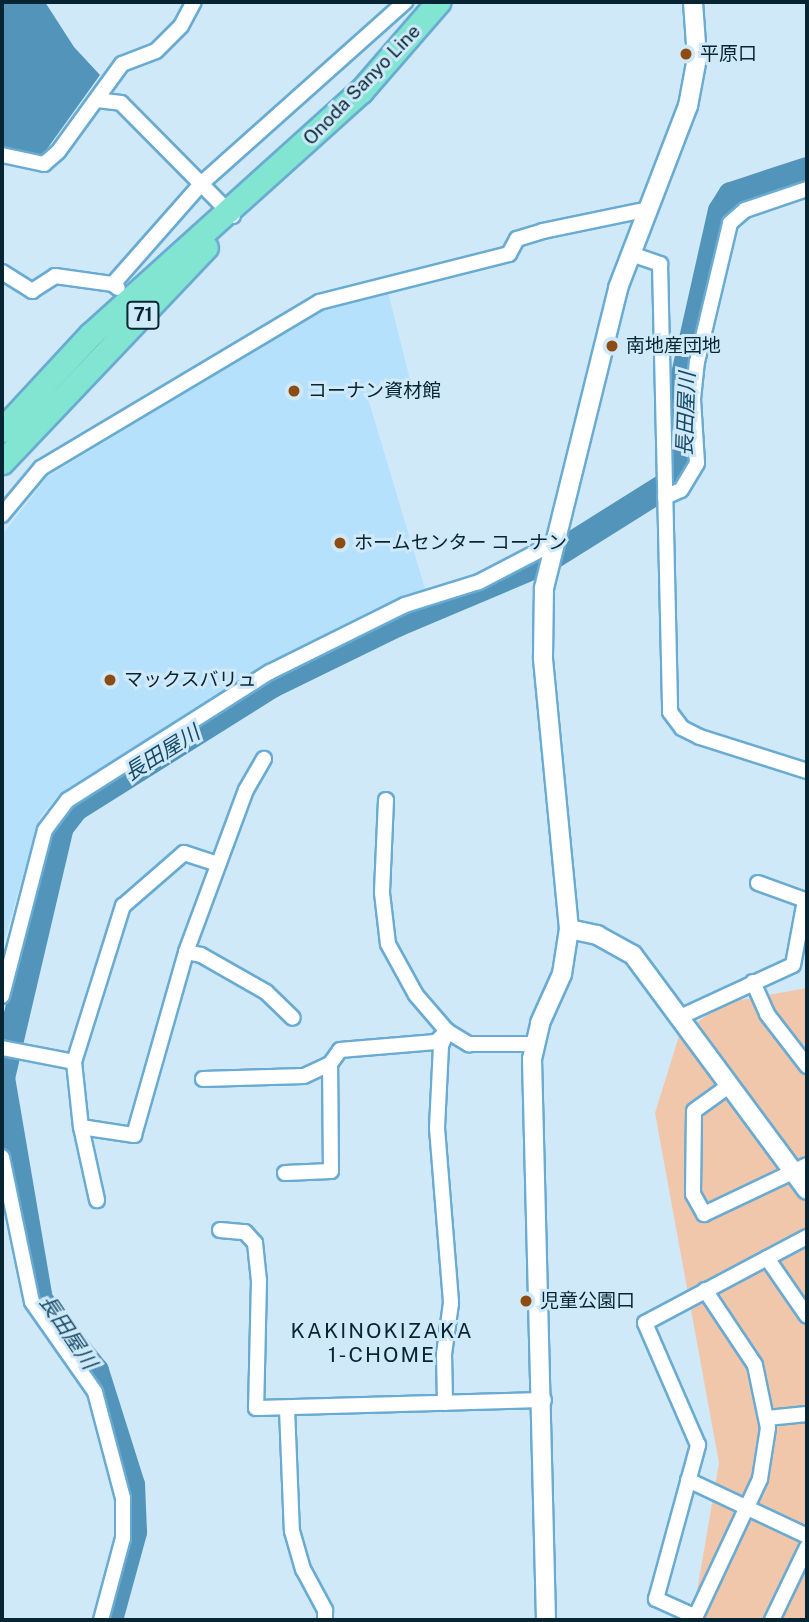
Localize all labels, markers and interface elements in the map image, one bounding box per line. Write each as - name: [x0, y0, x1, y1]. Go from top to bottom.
- street label: Onoda Sanyo Line: [299, 20, 425, 150]
- place label: 平原口: [700, 43, 757, 65]
- marker: 平原口: [678, 46, 694, 62]
- road number: 71: [125, 300, 160, 330]
- place label: 南地産団地: [626, 335, 721, 357]
- marker: 南地産団地: [604, 338, 620, 354]
- water label: 長田屋川: [672, 372, 700, 456]
- place label: コーナン資材館: [308, 380, 441, 402]
- marker: コーナン資材館: [286, 383, 302, 399]
- place label: ホームセンター コーナン: [354, 532, 568, 554]
- marker: ホームセンター コーナン: [332, 535, 348, 551]
- place label: マックスバリュ: [124, 669, 257, 691]
- marker: マックスバリュ: [102, 672, 118, 688]
- water label: 長田屋川: [120, 720, 204, 786]
- water label: 長田屋川: [34, 1290, 102, 1374]
- place label: 児童公園口: [540, 1290, 635, 1312]
- marker: 児童公園口: [518, 1293, 534, 1309]
- district label: KAKINOKIZAKA 1-CHOME: [292, 1318, 472, 1368]

